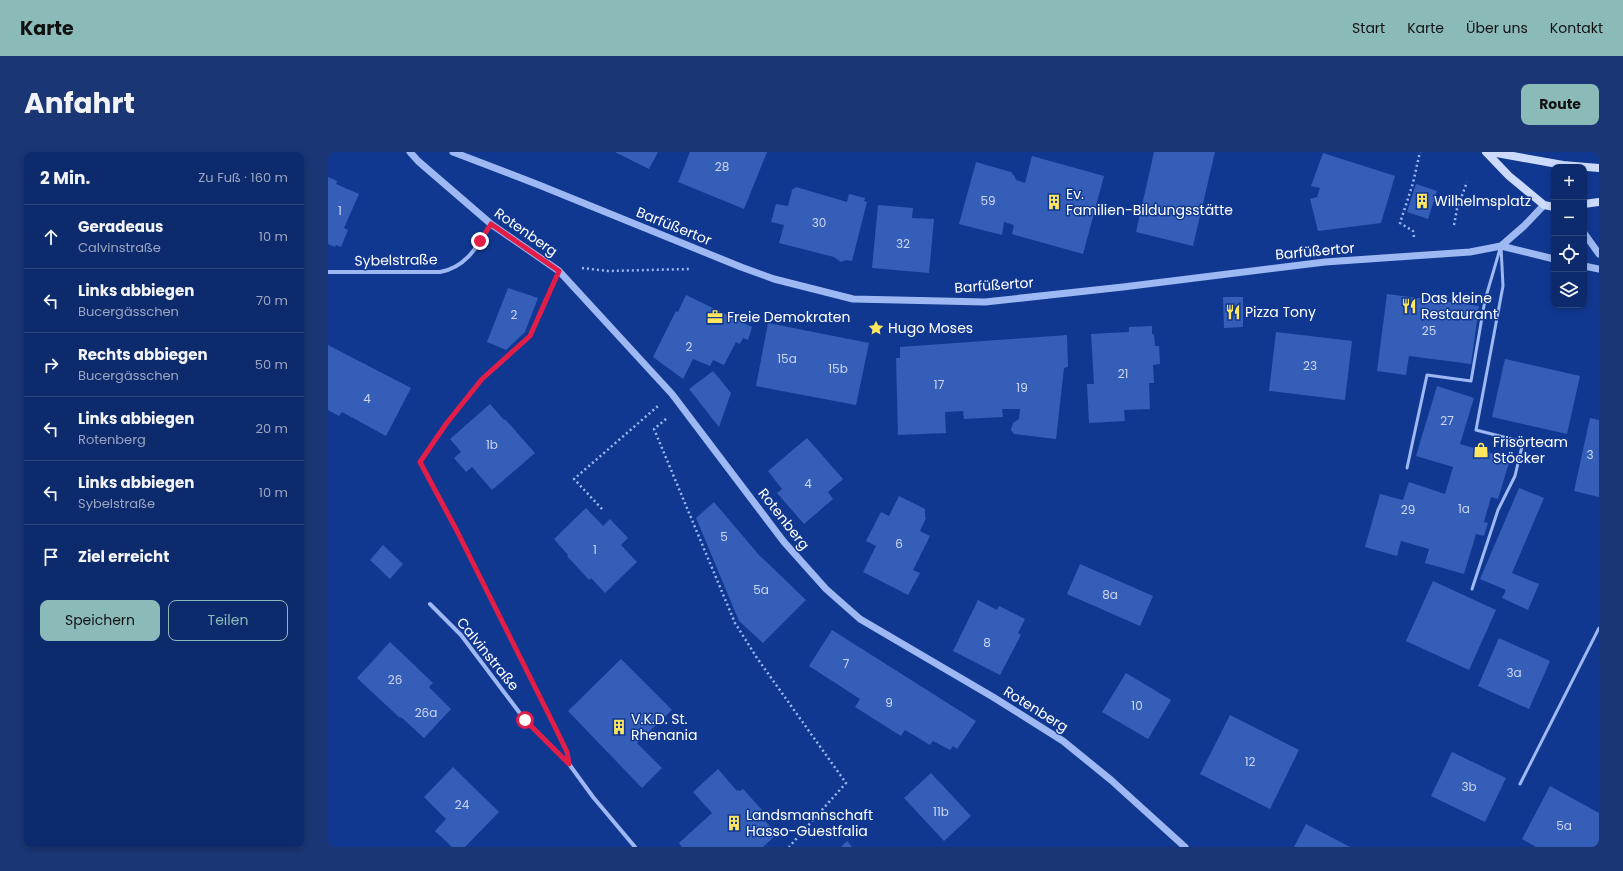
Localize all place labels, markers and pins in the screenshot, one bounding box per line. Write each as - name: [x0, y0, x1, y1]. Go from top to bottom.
- place label: Ev. Familien-Bildungsstätte: [1066, 184, 1233, 220]
- place label: Wilhelmsplatz: [1434, 191, 1531, 211]
- building icon: Wilhelmsplatz: [1413, 192, 1431, 210]
- building icon: Ev. Familien-Bildungsstätte: [1045, 193, 1063, 211]
- place label: Das kleine Restaurant: [1421, 288, 1498, 324]
- restaurant icon: Das kleine Restaurant: [1400, 297, 1418, 315]
- place label: Pizza Tony: [1245, 302, 1316, 322]
- restaurant icon: Pizza Tony: [1224, 303, 1242, 321]
- place label: Freie Demokraten: [727, 307, 850, 327]
- office icon: Freie Demokraten: [706, 308, 724, 326]
- place label: Hugo Moses: [888, 318, 973, 338]
- place icon: Hugo Moses: [867, 319, 885, 337]
- place label: Frisörteam Stöcker: [1493, 432, 1568, 468]
- shop icon: Frisörteam Stöcker: [1472, 441, 1490, 459]
- place label: V.K.D. St. Rhenania: [631, 709, 697, 745]
- building icon: V.K.D. St. Rhenania: [610, 718, 628, 736]
- place label: Landsmannschaft Hasso-Guestfalia: [746, 805, 873, 841]
- building icon: Landsmannschaft Hasso-Guestfalia: [725, 814, 743, 832]

